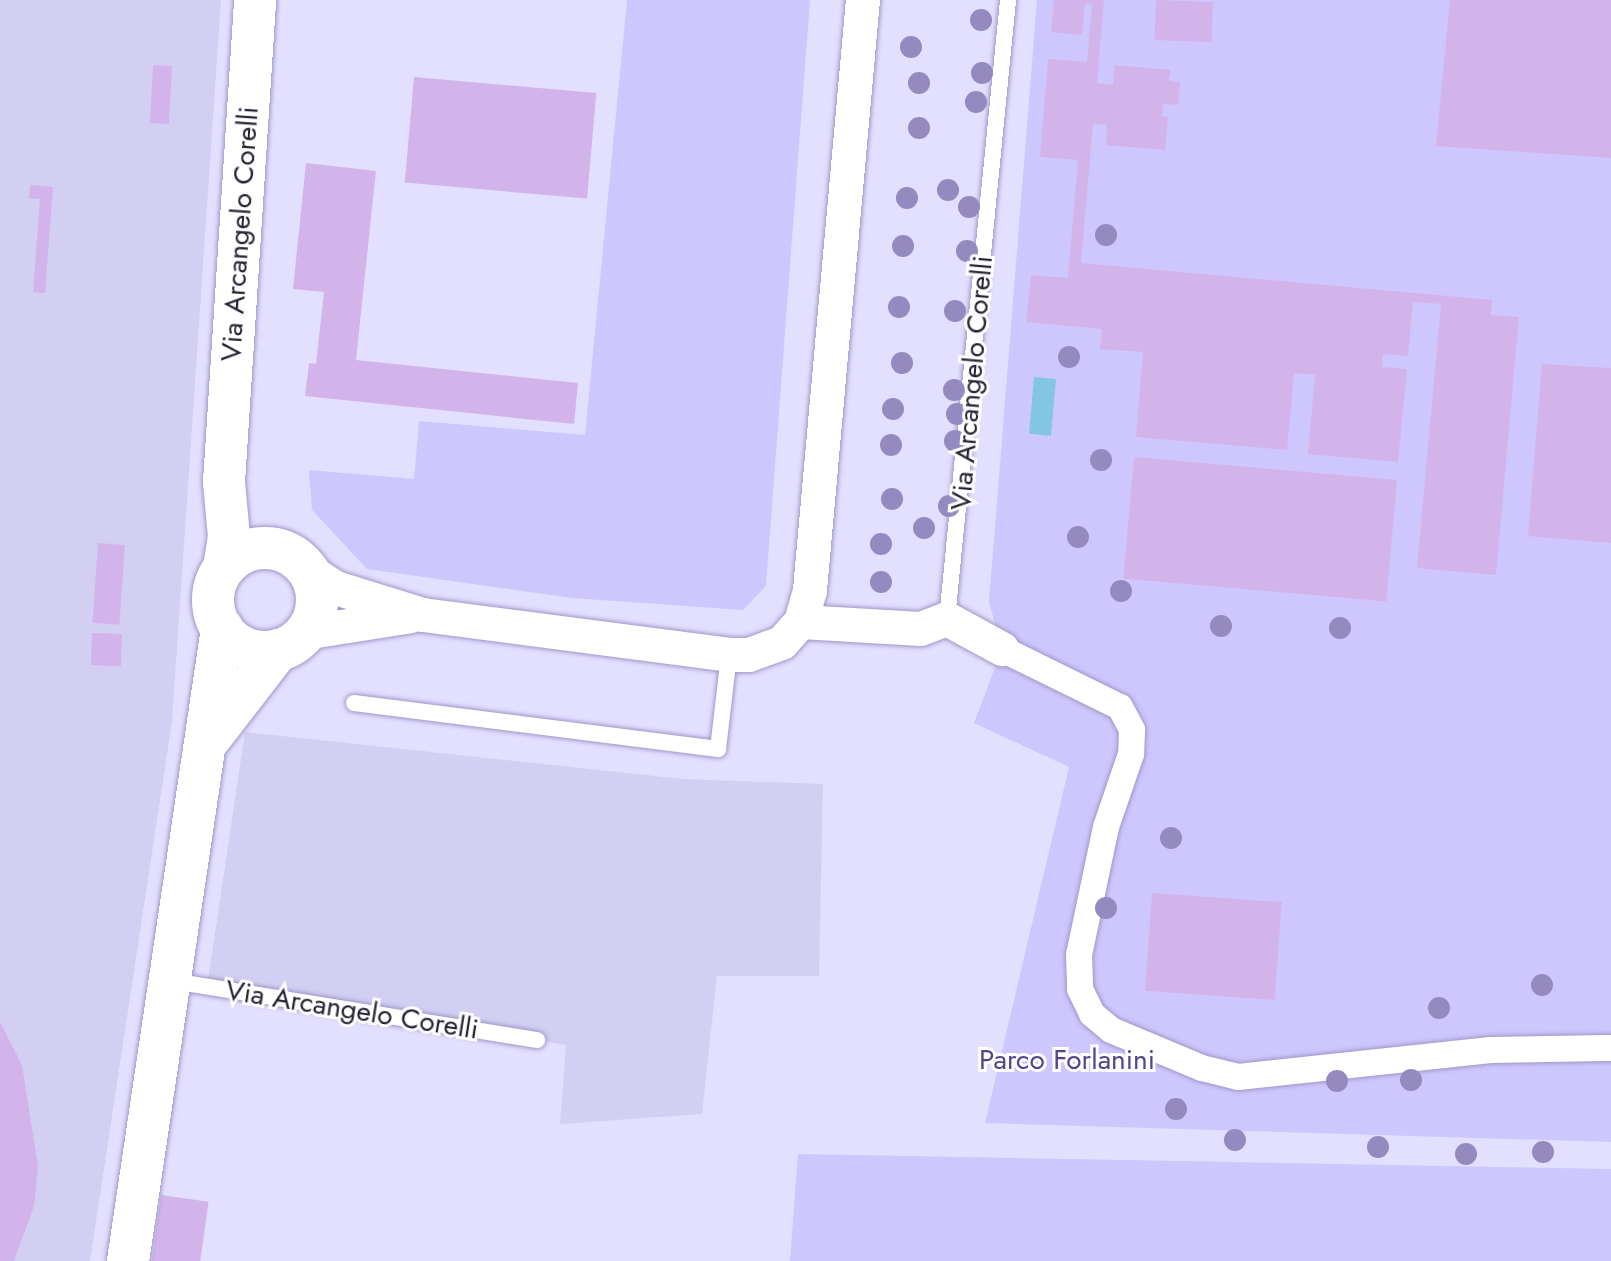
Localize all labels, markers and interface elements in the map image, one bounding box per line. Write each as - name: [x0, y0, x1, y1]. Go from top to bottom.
- street label: Via Arcangelo Corelli: [214, 105, 266, 363]
- street label: Via Arcangelo Corelli: [944, 254, 1000, 512]
- street label: Via Arcangelo Corelli: [223, 973, 481, 1047]
- park label: Parco Forlanini: [979, 1043, 1155, 1077]

